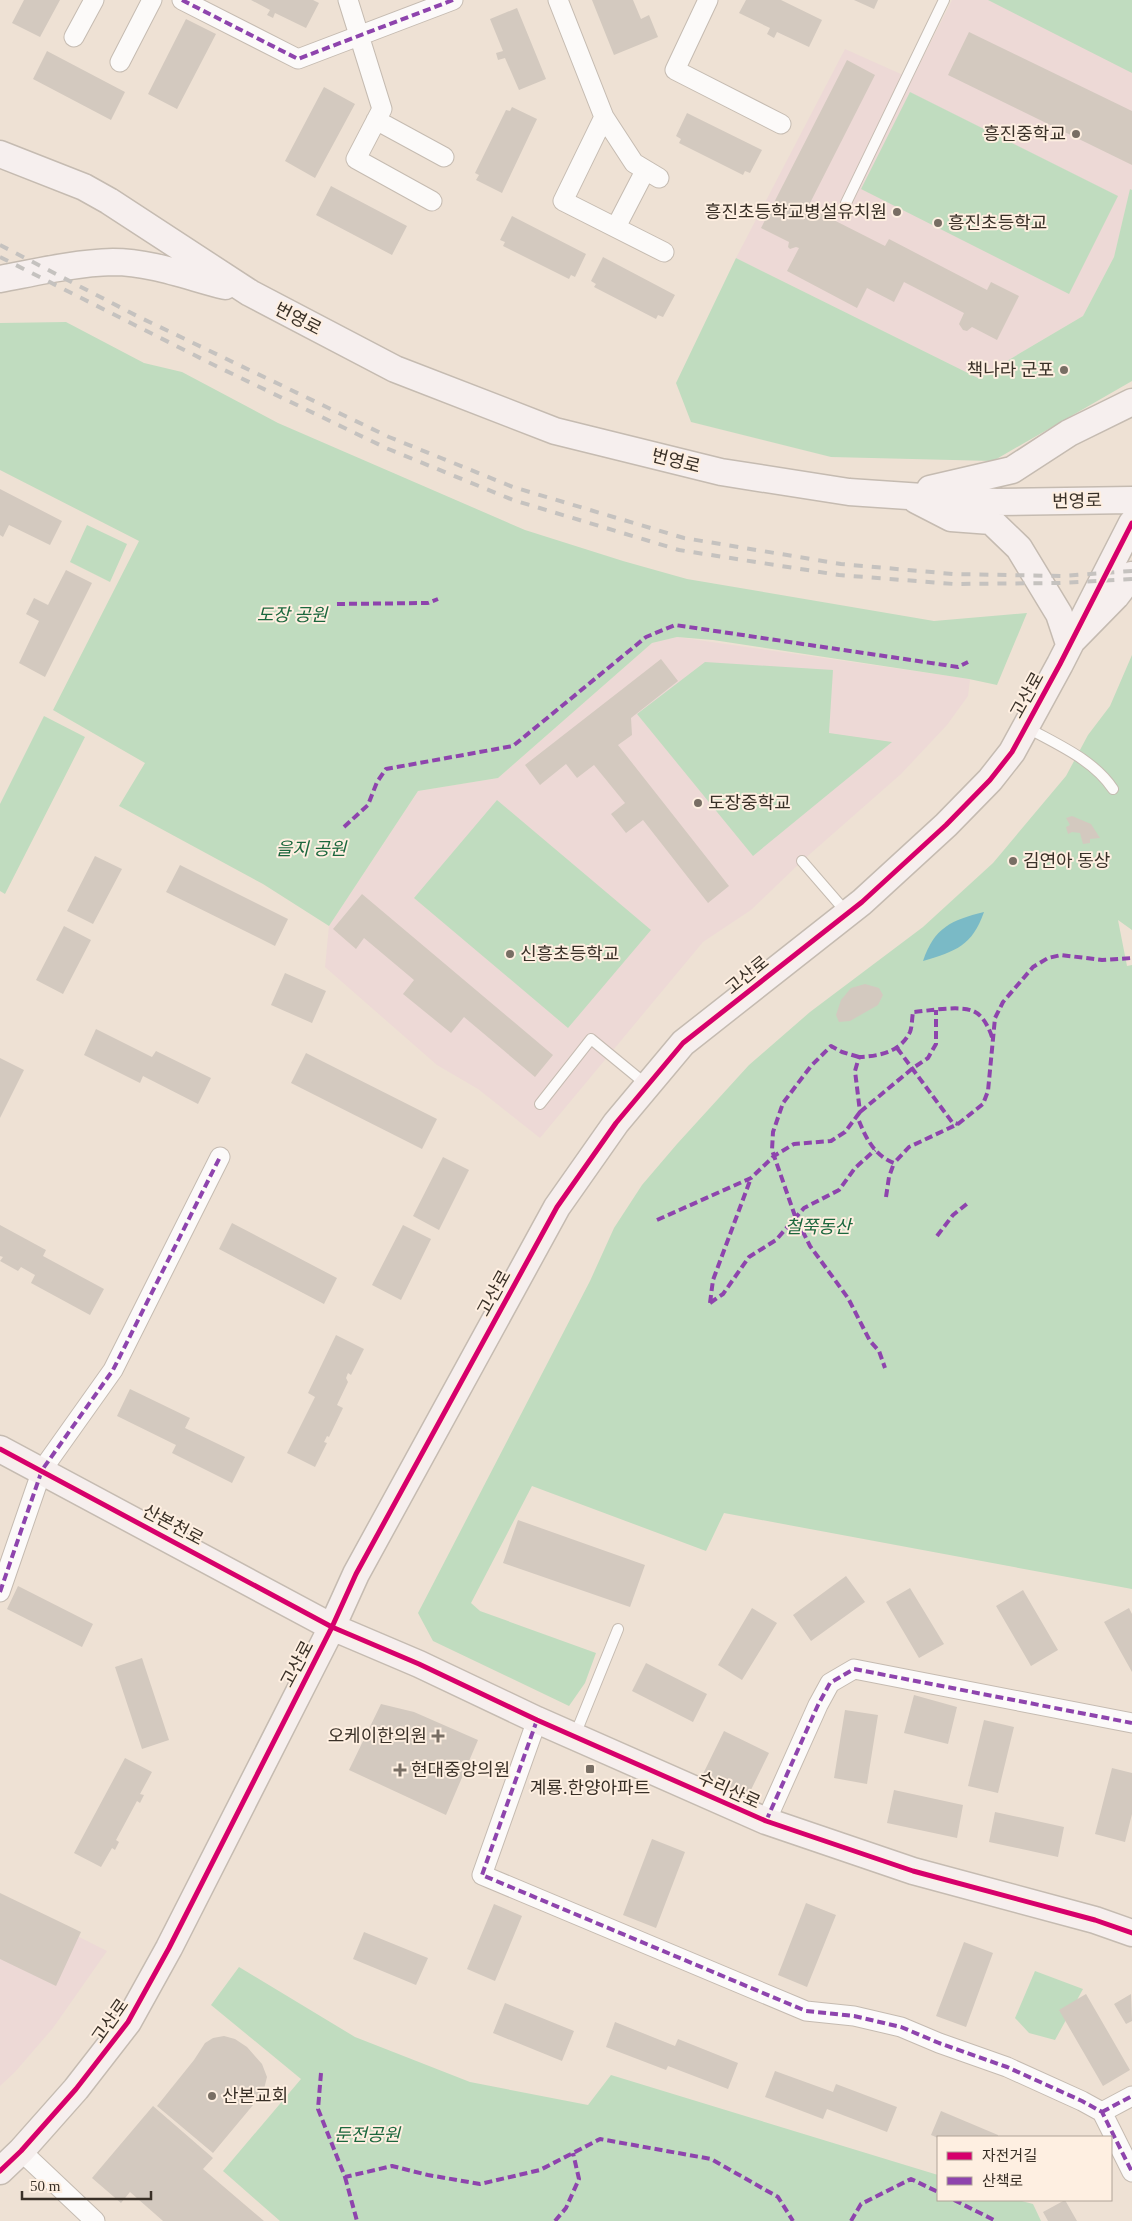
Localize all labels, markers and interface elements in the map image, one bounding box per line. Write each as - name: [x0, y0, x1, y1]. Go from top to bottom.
- place label: 흥진중학교: [983, 124, 1066, 144]
- marker: 흥진중학교: [1070, 128, 1082, 140]
- place label: 흥진초등학교병설유치원: [705, 202, 887, 222]
- marker: 흥진초등학교병설유치원: [891, 206, 903, 218]
- place label: 흥진초등학교: [948, 213, 1047, 233]
- marker: 흥진초등학교: [932, 217, 944, 229]
- street label: 번영로: [271, 299, 325, 339]
- place label: 책나라 군포: [967, 360, 1054, 380]
- marker: 책나라 군포: [1058, 364, 1070, 376]
- street label: 번영로: [649, 445, 703, 477]
- street label: 번영로: [1052, 491, 1102, 511]
- park label: 도장 공원: [257, 605, 329, 625]
- street label: 고산로: [1006, 668, 1048, 722]
- place label: 도장중학교: [708, 793, 791, 813]
- marker: 도장중학교: [692, 797, 704, 809]
- park label: 을지 공원: [276, 839, 348, 859]
- place label: 김연아 동상: [1023, 851, 1110, 871]
- marker: 김연아 동상: [1007, 855, 1019, 867]
- place label: 신흥초등학교: [520, 944, 619, 964]
- marker: 신흥초등학교: [504, 948, 516, 960]
- street label: 고산로: [721, 952, 773, 998]
- park label: 철쭉동산: [785, 1217, 854, 1237]
- street label: 고산로: [473, 1266, 515, 1320]
- street label: 산본천로: [139, 1501, 207, 1549]
- street label: 고산로: [277, 1637, 317, 1691]
- place label: 오케이한의원: [328, 1726, 427, 1746]
- marker: 오케이한의원: [431, 1729, 445, 1743]
- place label: 현대중앙의원: [411, 1760, 510, 1780]
- marker: 현대중앙의원: [393, 1763, 407, 1777]
- marker: 계룡.한양아파트: [584, 1763, 596, 1775]
- street label: 수리산로: [695, 1767, 763, 1813]
- place label: 계룡.한양아파트: [530, 1778, 650, 1798]
- street label: 고산로: [88, 1995, 132, 2047]
- place label: 산본교회: [222, 2086, 288, 2106]
- marker: 산본교회: [206, 2090, 218, 2102]
- park label: 둔전공원: [334, 2125, 402, 2145]
- legend: [937, 2136, 1112, 2201]
- text: 자전거길: [982, 2148, 1037, 2164]
- scale bar: [22, 2168, 151, 2200]
- text: 산책로: [982, 2173, 1023, 2189]
- text: 50 m: [30, 2178, 61, 2194]

